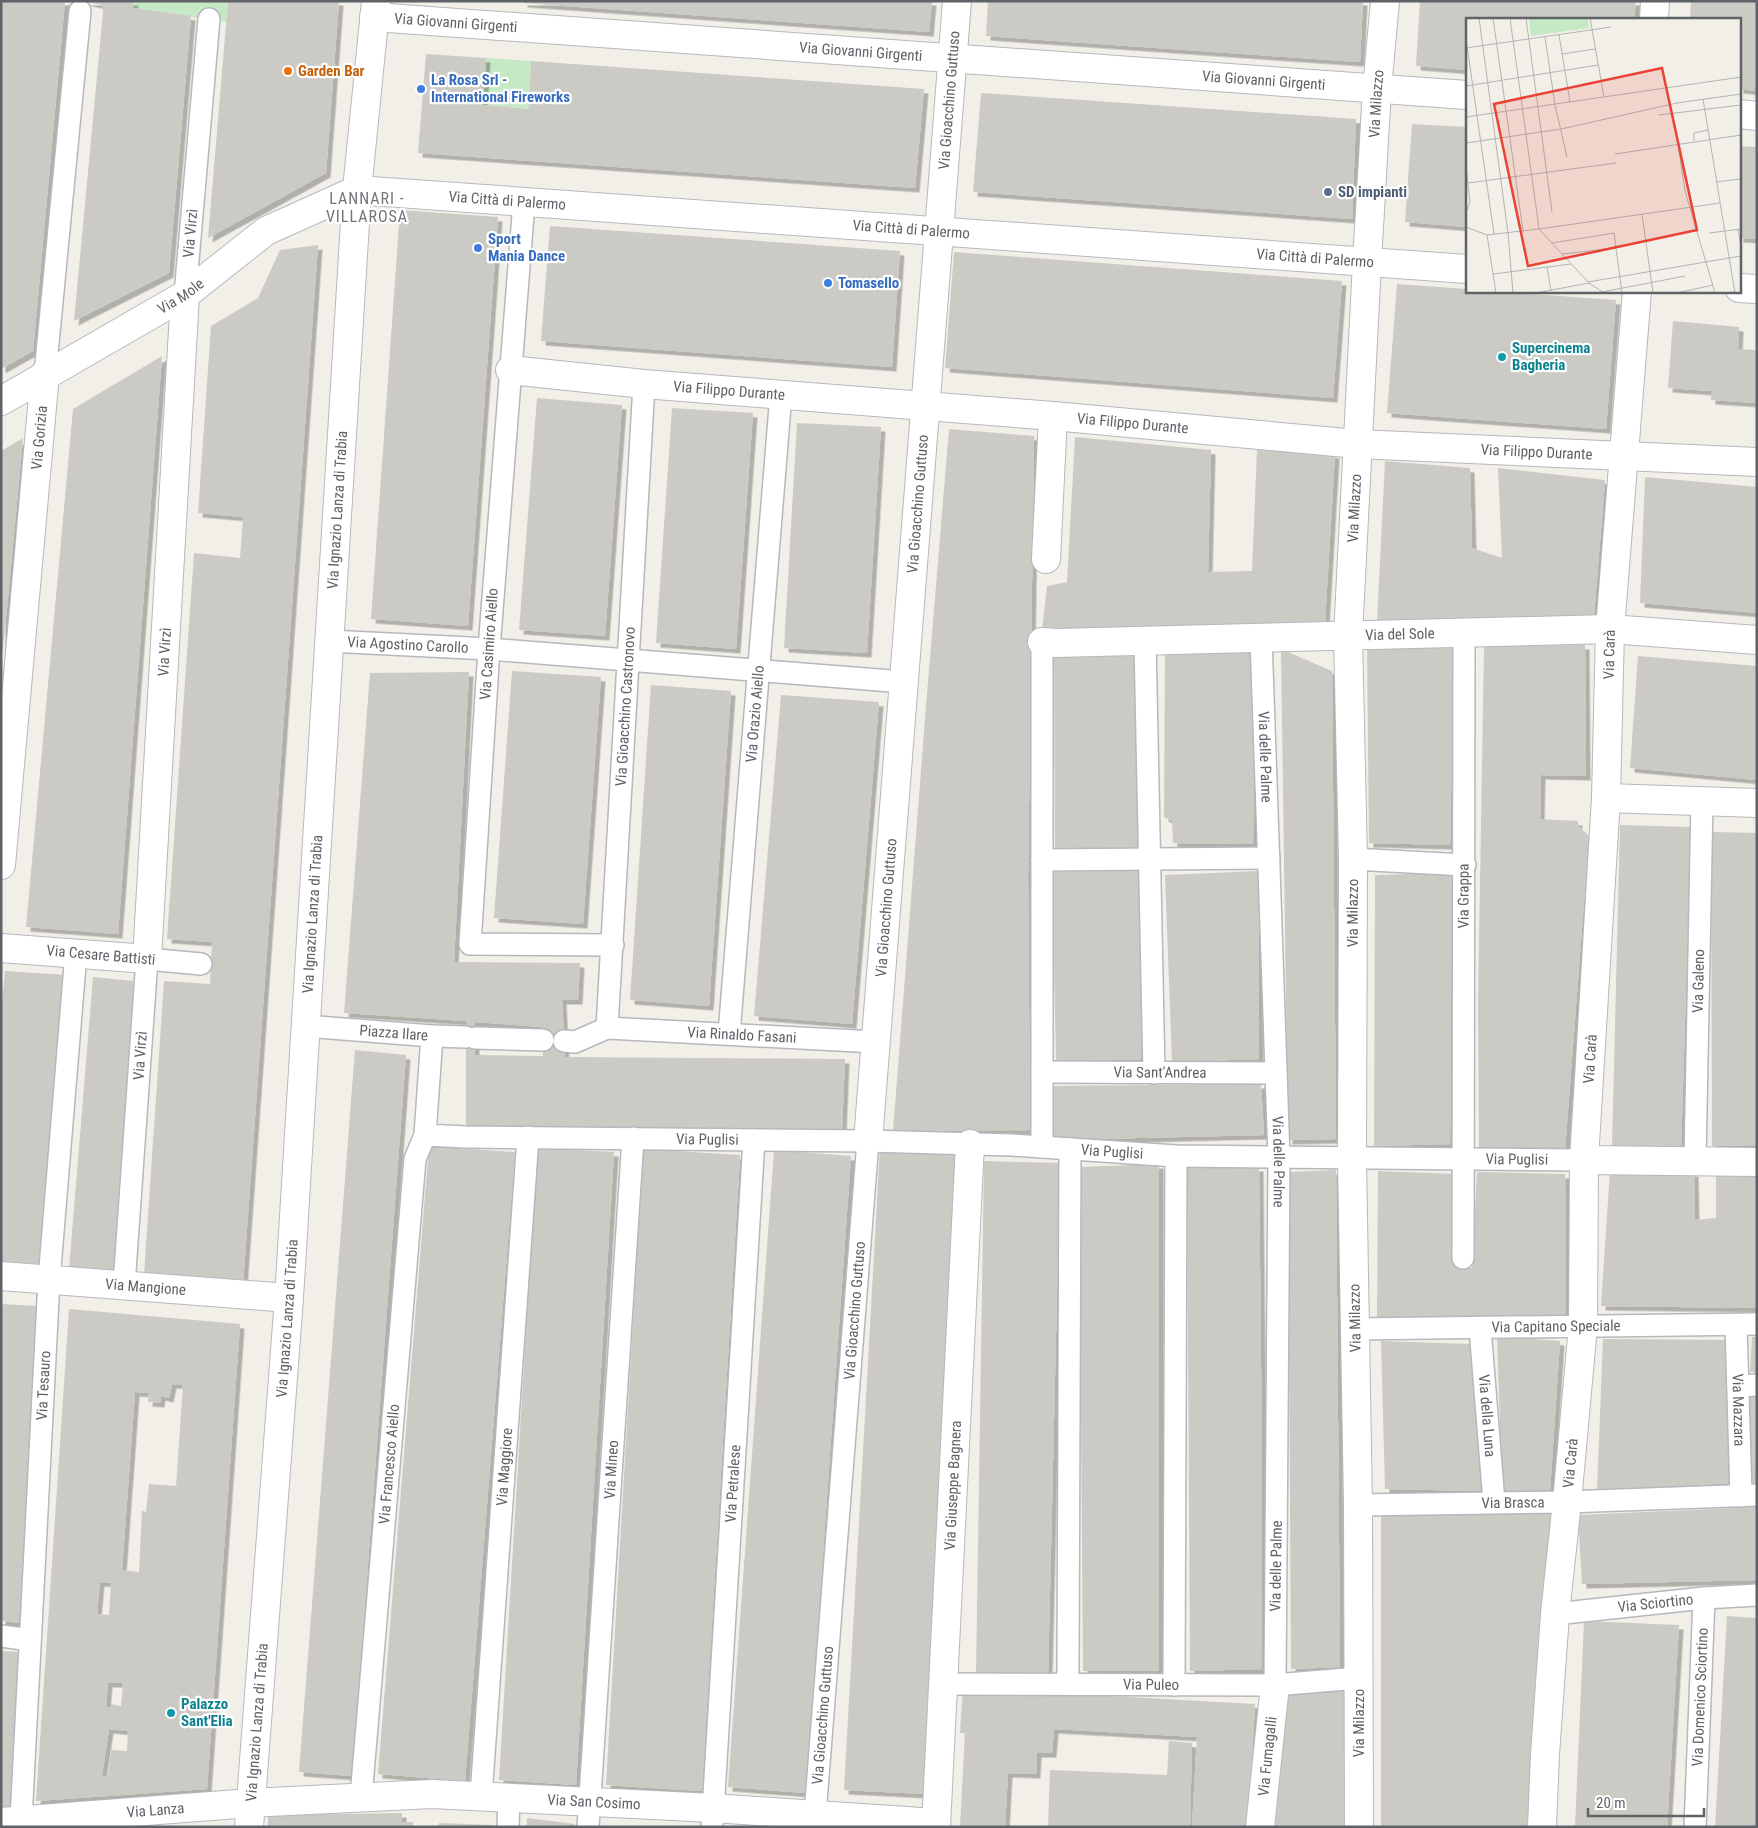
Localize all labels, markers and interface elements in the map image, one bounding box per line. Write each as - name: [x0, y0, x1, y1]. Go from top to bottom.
- street label: Via Giovanni Girgenti: [394, 9, 518, 36]
- inset map: [1466, 18, 1740, 292]
- street label: Via Gioacchino Guttuso: [935, 30, 964, 170]
- street label: Via Giovanni Girgenti: [798, 38, 923, 65]
- place label: Garden Bar: [298, 62, 365, 80]
- marker: Garden Bar: [282, 65, 294, 77]
- street label: Via Giovanni Girgenti: [1201, 67, 1326, 94]
- street label: Via Milazzo: [1365, 69, 1388, 139]
- place label: La Rosa Srl - International Fireworks: [431, 71, 570, 106]
- marker: La Rosa Srl - International Fireworks: [415, 83, 427, 95]
- place label: SD impianti: [1338, 183, 1407, 201]
- marker: SD impianti: [1322, 186, 1334, 198]
- street label: Via Città di Palermo: [448, 188, 567, 214]
- district label: LANNARI - VILLAROSA: [326, 189, 408, 226]
- street label: Via Virzì: [179, 208, 201, 258]
- street label: Via Città di Palermo: [852, 216, 971, 243]
- place label: Sport Mania Dance: [488, 230, 565, 265]
- marker: Sport Mania Dance: [472, 242, 484, 254]
- street label: Via Città di Palermo: [1256, 245, 1375, 271]
- place label: Tomasello: [838, 274, 899, 292]
- street label: Via Mole: [154, 275, 208, 318]
- marker: Tomasello: [822, 277, 834, 289]
- place label: Supercinema Bagheria: [1512, 339, 1590, 374]
- marker: Supercinema Bagheria: [1496, 351, 1508, 363]
- street label: Via Filippo Durante: [673, 377, 786, 404]
- street label: Via Gorizia: [27, 405, 51, 470]
- street label: Via Filippo Durante: [1076, 409, 1189, 437]
- street label: Via Ignazio Lanza di Trabia: [324, 430, 351, 590]
- street label: Via Gioacchino Guttuso: [903, 434, 932, 574]
- street label: Via Filippo Durante: [1480, 441, 1593, 464]
- street label: Via Milazzo: [1344, 474, 1365, 543]
- street label: Via Casimiro Aiello: [476, 587, 502, 701]
- street label: Via del Sole: [1365, 624, 1435, 644]
- street label: Via Gioacchino Castronovo: [612, 626, 639, 787]
- street label: Via Virzì: [154, 627, 175, 677]
- street label: Via Carà: [1600, 629, 1619, 680]
- street label: Via Agostino Carollo: [347, 633, 469, 657]
- street label: Via Orazio Aiello: [742, 665, 768, 763]
- street label: Via delle Palme: [1255, 711, 1276, 803]
- street label: Via Ignazio Lanza di Trabia: [299, 834, 326, 994]
- street label: Via Gioacchino Guttuso: [872, 838, 901, 978]
- street label: Via Grappa: [1455, 864, 1473, 928]
- street label: Via Milazzo: [1344, 879, 1362, 947]
- street label: Via Cesare Battisti: [46, 941, 156, 969]
- street label: Via Galeno: [1689, 949, 1708, 1013]
- street label: Piazza Ilare: [359, 1021, 429, 1045]
- street label: Via Rinaldo Fasani: [687, 1023, 797, 1047]
- street label: Via Virzì: [129, 1030, 151, 1081]
- street label: Via Carà: [1580, 1034, 1601, 1084]
- street label: Via Sant'Andrea: [1113, 1063, 1207, 1082]
- street label: Via delle Palme: [1269, 1116, 1288, 1208]
- street label: Via Puglisi: [676, 1130, 739, 1149]
- street label: Via Puglisi: [1080, 1141, 1144, 1163]
- street label: Via Puglisi: [1485, 1150, 1548, 1169]
- street label: Via Ignazio Lanza di Trabia: [272, 1239, 302, 1398]
- street label: Via Gioacchino Guttuso: [840, 1241, 869, 1381]
- street label: Via Mangione: [105, 1275, 187, 1299]
- street label: Via Milazzo: [1345, 1284, 1365, 1352]
- street label: Via Capitano Speciale: [1491, 1317, 1621, 1336]
- street label: Via Tesauro: [33, 1350, 54, 1421]
- street label: Via Mazzara: [1728, 1373, 1749, 1447]
- street label: Via della Luna: [1475, 1374, 1499, 1458]
- street label: Via Francesco Aiello: [375, 1403, 403, 1525]
- street label: Via Giuseppe Bagnera: [941, 1420, 965, 1551]
- street label: Via Maggiore: [493, 1427, 516, 1507]
- street label: Via Carà: [1559, 1438, 1582, 1489]
- street label: Via Mineo: [600, 1440, 622, 1500]
- street label: Via Petralese: [722, 1444, 744, 1523]
- street label: Via Brasca: [1481, 1493, 1545, 1512]
- street label: Via delle Palme: [1266, 1520, 1286, 1612]
- street label: Via Sciortino: [1617, 1590, 1694, 1616]
- street label: Via Domenico Sciortino: [1688, 1627, 1712, 1767]
- street label: Via Ignazio Lanza di Trabia: [242, 1642, 272, 1802]
- street label: Via Gioacchino Guttuso: [808, 1645, 837, 1785]
- street label: Via Puleo: [1123, 1676, 1179, 1694]
- street label: Via Milazzo: [1350, 1689, 1368, 1757]
- place label: Palazzo Sant'Elia: [181, 1695, 233, 1730]
- marker: Palazzo Sant'Elia: [165, 1707, 177, 1719]
- street label: Via Fumagalli: [1254, 1716, 1281, 1797]
- scale bar: [1588, 1786, 1704, 1818]
- street label: Via San Cosimo: [547, 1791, 641, 1813]
- text: 20 m: [1596, 1794, 1626, 1812]
- street label: Via Lanza: [126, 1799, 185, 1821]

